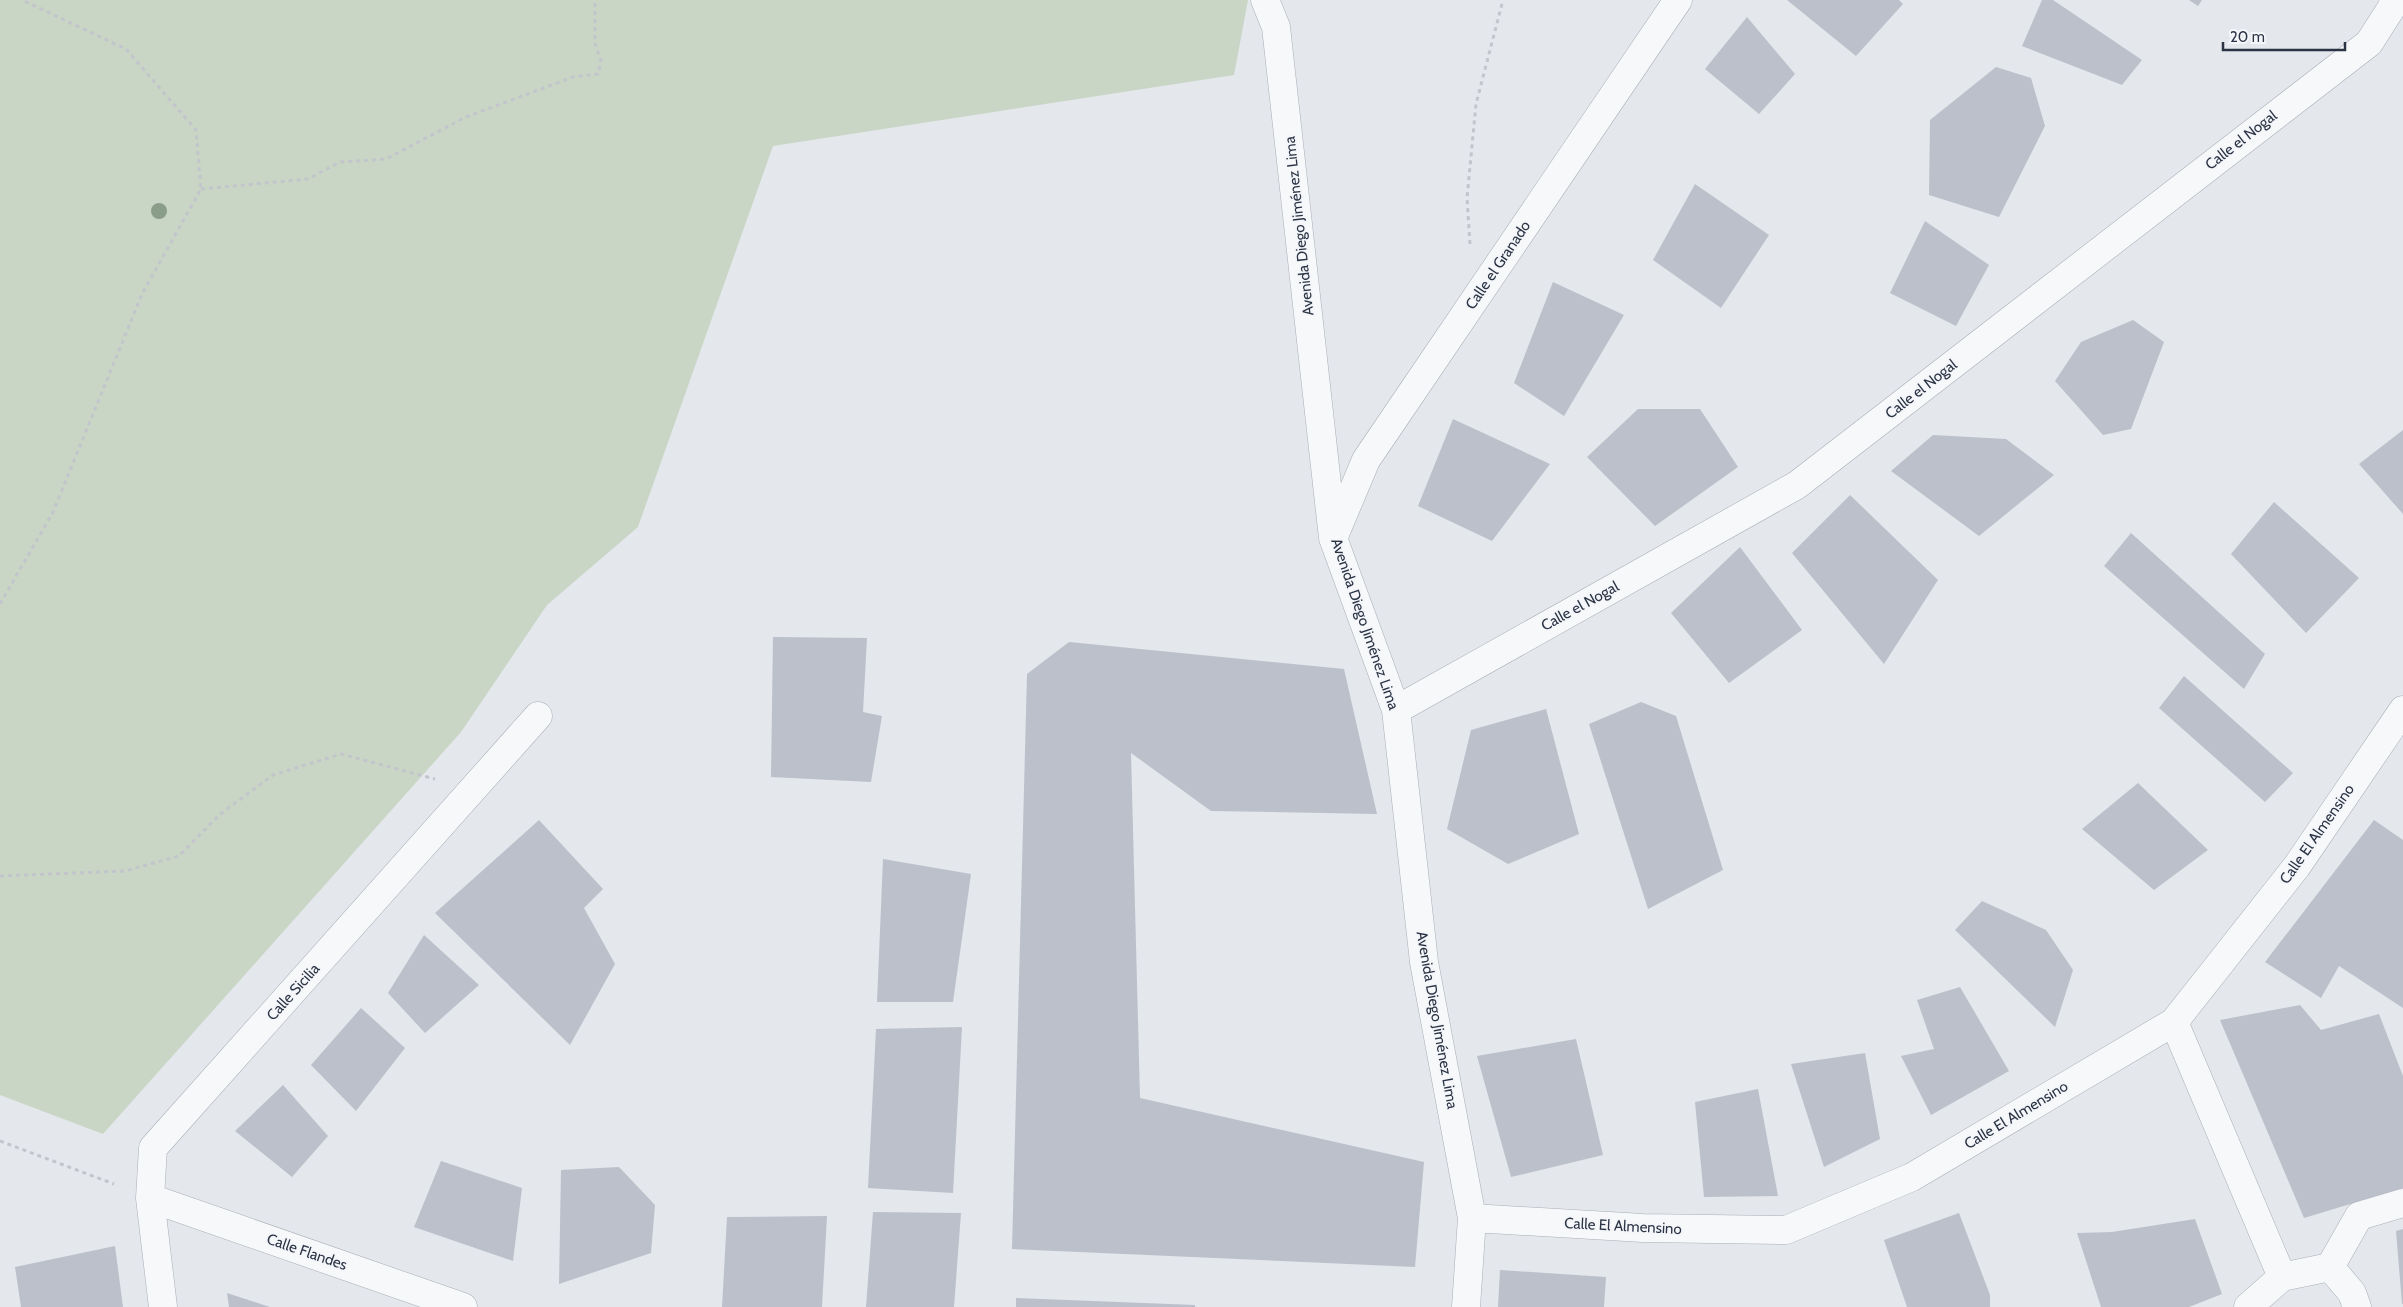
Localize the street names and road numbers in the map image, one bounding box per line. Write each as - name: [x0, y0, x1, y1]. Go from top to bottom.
- street label: Calle el Nogal: [2202, 106, 2281, 174]
- street label: Avenida Diego Jiménez Lima: [1281, 135, 1317, 317]
- street label: Calle el Granado: [1462, 217, 1534, 313]
- street label: Calle el Nogal: [1882, 355, 1961, 423]
- street label: Avenida Diego Jiménez Lima: [1327, 536, 1403, 713]
- street label: Calle el Nogal: [1538, 577, 1622, 635]
- street label: Calle El Almensino: [2276, 781, 2358, 887]
- street label: Avenida Diego Jiménez Lima: [1412, 930, 1462, 1111]
- street label: Calle Sicilia: [263, 959, 324, 1024]
- street label: Calle El Almensino: [1961, 1077, 2071, 1153]
- street label: Calle El Almensino: [1564, 1214, 1682, 1238]
- street label: Calle Flandes: [265, 1230, 349, 1274]

